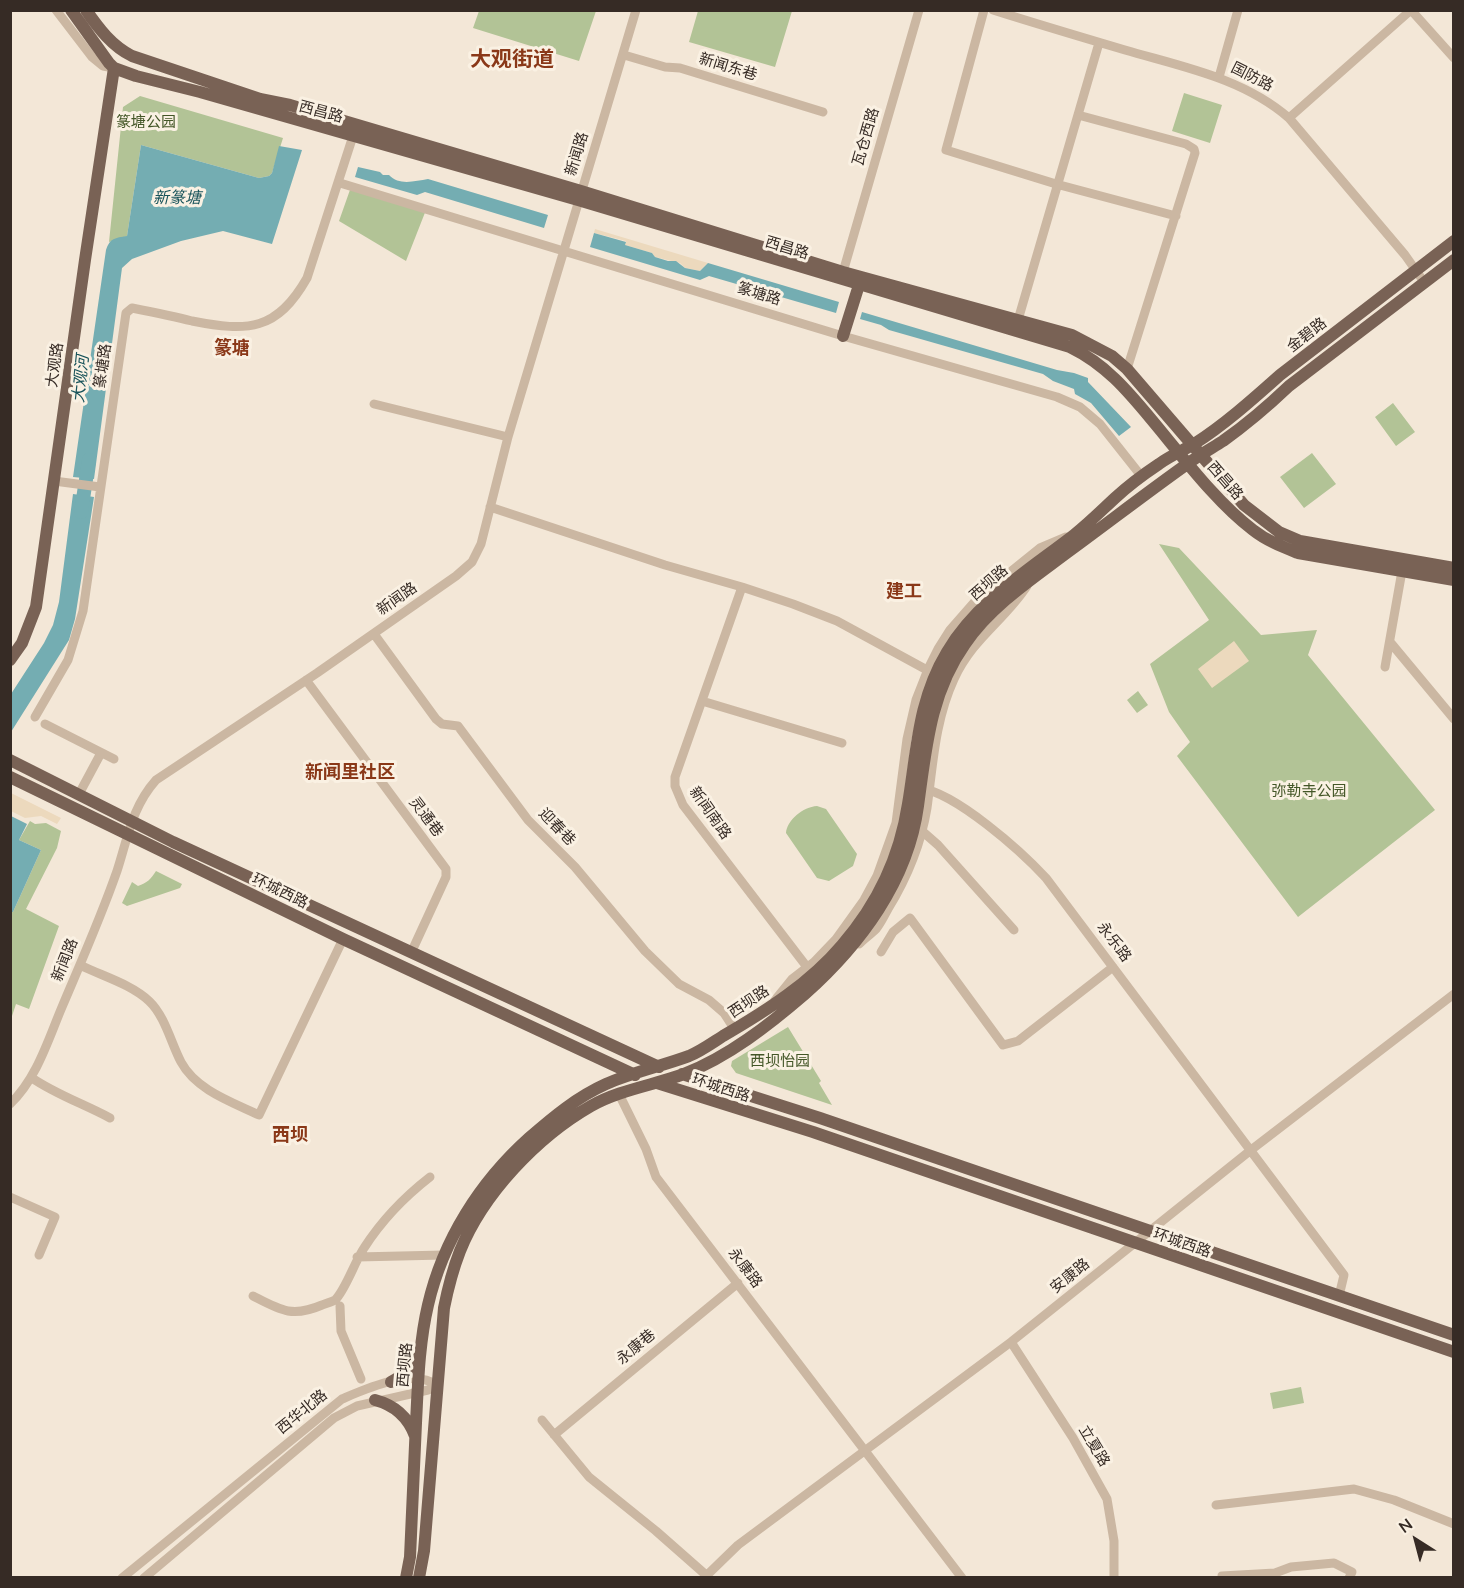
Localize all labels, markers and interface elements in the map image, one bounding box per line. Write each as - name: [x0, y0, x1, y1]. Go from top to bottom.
- district label: 大观街道: [470, 47, 554, 73]
- street label: 新闻东巷: [697, 50, 759, 84]
- street label: 国防路: [1228, 59, 1276, 95]
- street label: 西昌路: [297, 97, 345, 127]
- street label: 瓦仓西路: [849, 106, 883, 168]
- park label: 篆塘公园: [116, 113, 176, 131]
- street label: 新闻路: [562, 130, 592, 178]
- water label: 新篆塘: [153, 188, 201, 208]
- street label: 西昌路: [763, 233, 811, 263]
- street label: 篆塘路: [735, 279, 783, 309]
- street label: 金碧路: [1284, 314, 1330, 356]
- district label: 篆塘: [214, 338, 250, 360]
- street label: 大观路: [43, 341, 67, 389]
- street label: 篆塘路: [91, 342, 115, 390]
- water label: 大观河: [69, 354, 93, 404]
- street label: 西昌路: [1203, 458, 1247, 504]
- street label: 西坝路: [966, 561, 1012, 605]
- street label: 新闻路: [373, 579, 421, 619]
- district label: 建工: [886, 581, 922, 603]
- district label: 新闻里社区: [305, 762, 395, 784]
- park label: 弥勒寺公园: [1272, 782, 1346, 800]
- street label: 新闻南路: [685, 783, 735, 843]
- street label: 灵通巷: [405, 794, 447, 840]
- street label: 迎春巷: [535, 805, 579, 849]
- street label: 环城西路: [249, 870, 311, 912]
- street label: 永乐路: [1093, 919, 1135, 965]
- street label: 新闻路: [48, 936, 82, 984]
- street label: 西坝路: [725, 982, 773, 1022]
- park label: 西坝怡园: [750, 1052, 810, 1070]
- street label: 环城西路: [690, 1070, 752, 1106]
- district label: 西坝: [272, 1125, 308, 1147]
- street label: 环城西路: [1151, 1225, 1213, 1261]
- street label: 永康路: [724, 1245, 766, 1291]
- street label: 安康路: [1047, 1255, 1093, 1297]
- street label: 永康巷: [613, 1326, 659, 1368]
- street label: 西坝路: [394, 1342, 416, 1388]
- street label: 西华北路: [273, 1386, 331, 1438]
- street label: 立夏路: [1075, 1422, 1113, 1470]
- north arrow: [1386, 1510, 1446, 1570]
- text: N: [1395, 1514, 1416, 1537]

